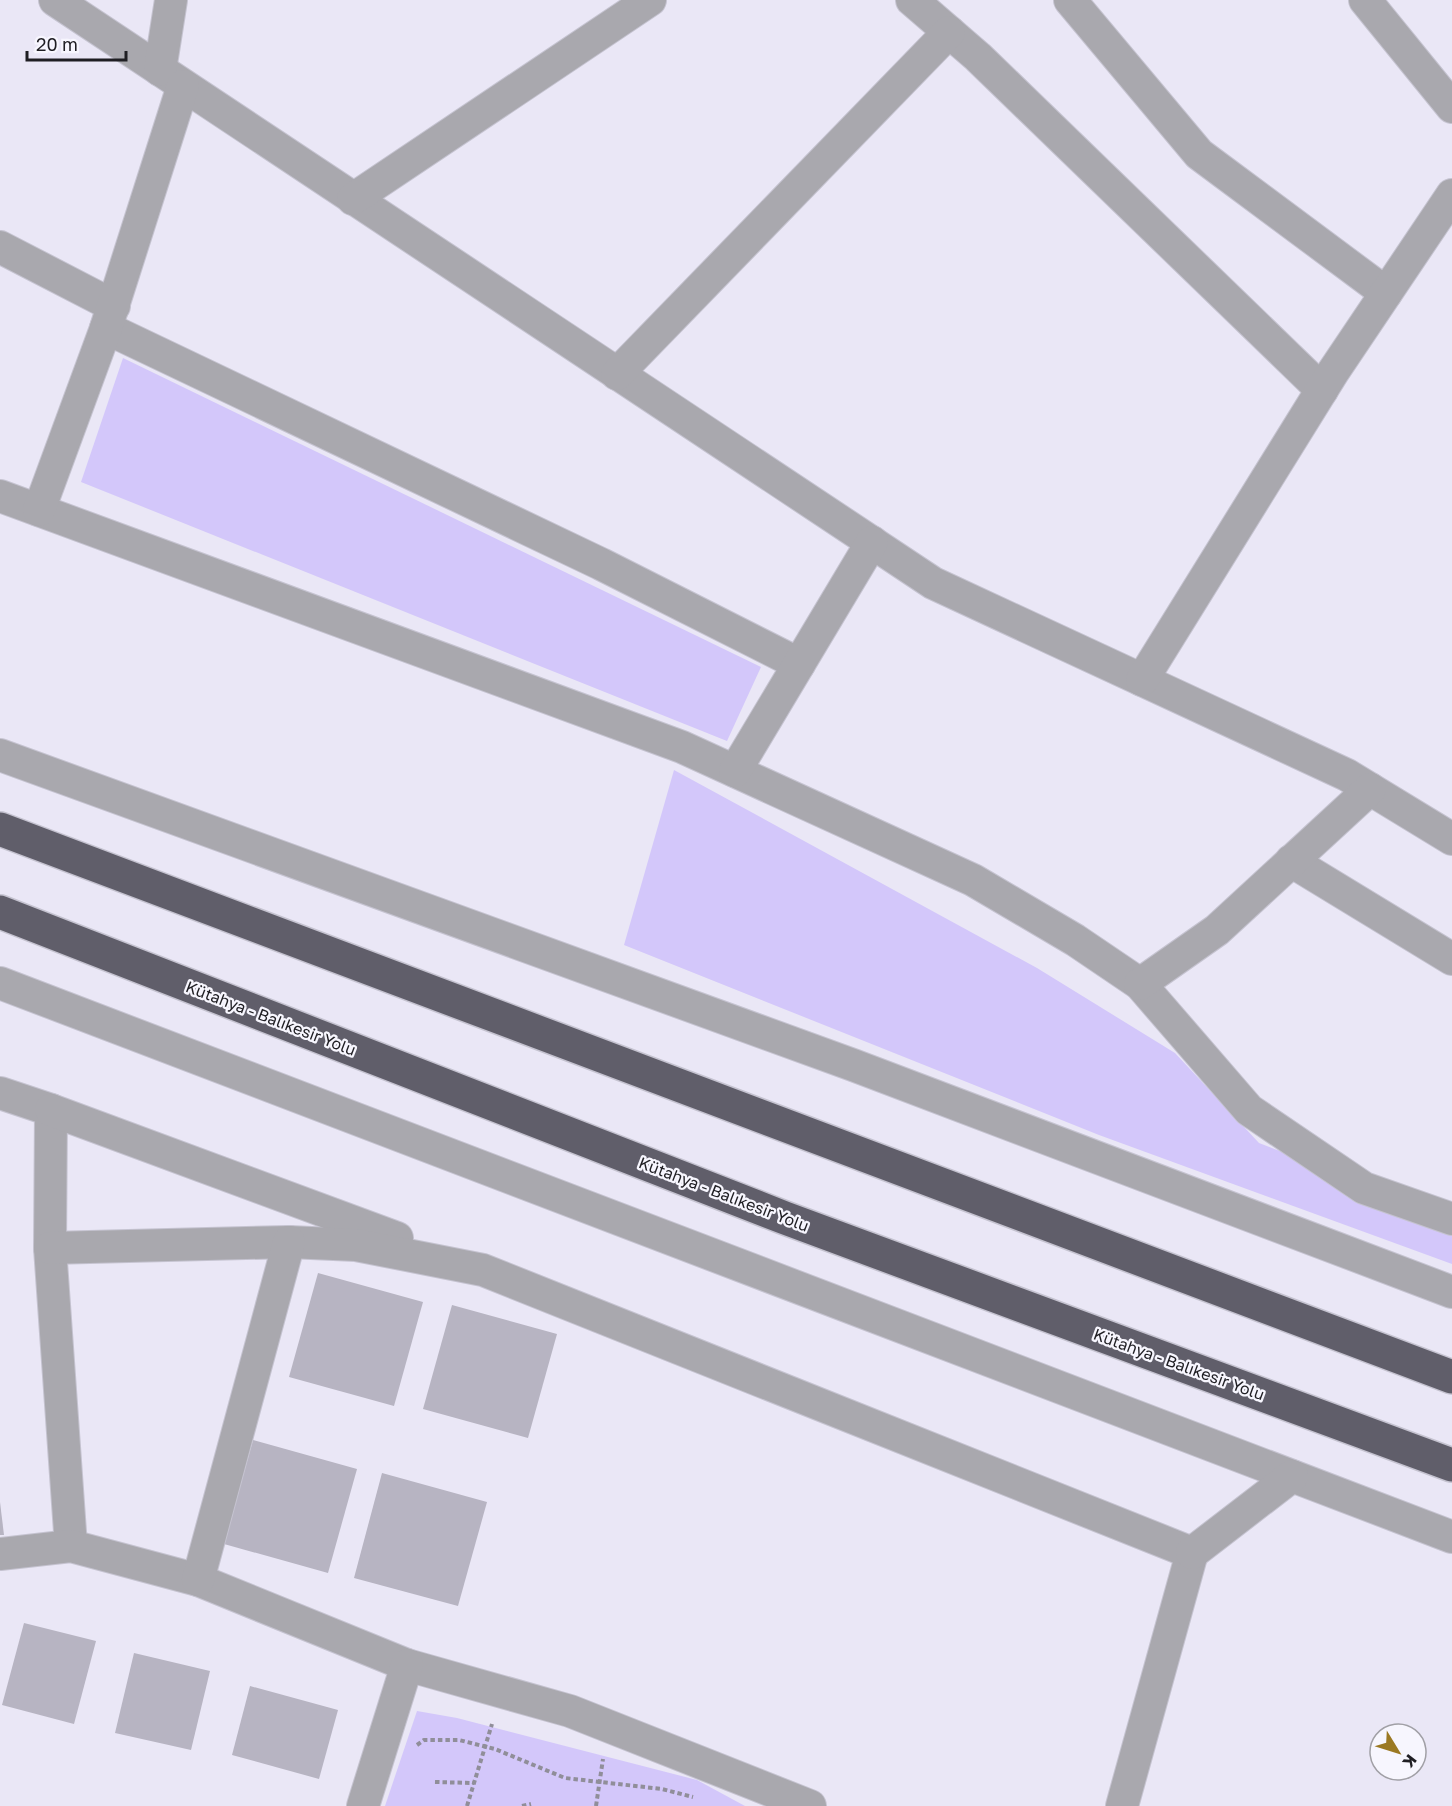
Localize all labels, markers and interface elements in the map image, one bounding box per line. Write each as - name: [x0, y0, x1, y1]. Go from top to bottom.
- scale bar: [27, 24, 126, 62]
- text: 20 m: [36, 33, 78, 55]
- street label: Kütahya - Balıkesir Yolu: [183, 976, 359, 1060]
- street label: Kütahya - Balıkesir Yolu: [636, 1152, 812, 1236]
- street label: Kütahya - Balıkesir Yolu: [1091, 1324, 1267, 1404]
- north arrow: [1368, 1722, 1428, 1782]
- text: K: [1398, 1751, 1421, 1772]

